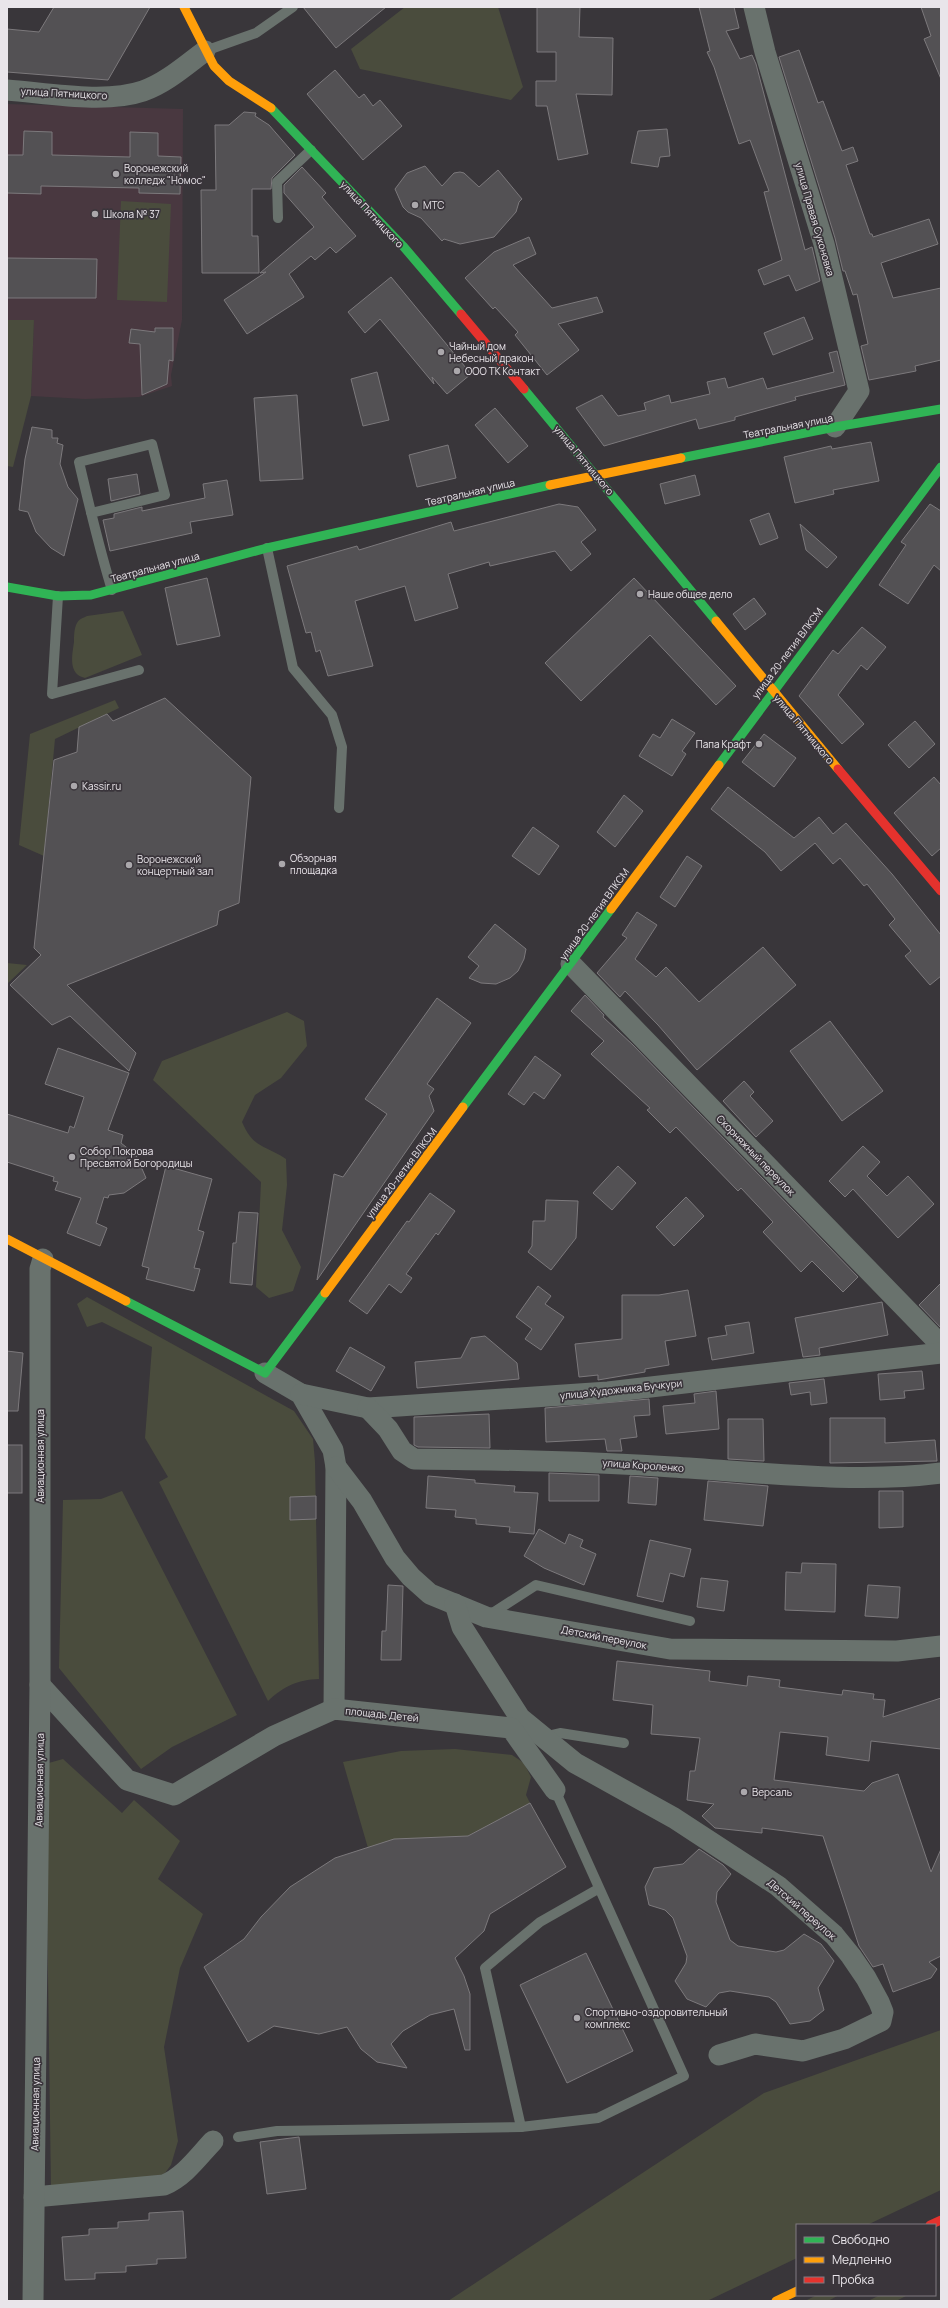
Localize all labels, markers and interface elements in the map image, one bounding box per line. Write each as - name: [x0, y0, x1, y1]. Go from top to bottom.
- street label: улица Пятницкого: [20, 84, 108, 102]
- street label: улица Правая Суконовка: [792, 160, 838, 278]
- place label: Воронежский колледж "Номос": [124, 161, 206, 187]
- marker: Воронежский колледж "Номос": [111, 169, 121, 179]
- street label: улица Пятницкого: [337, 177, 407, 251]
- place label: МТС: [423, 198, 445, 212]
- marker: МТС: [410, 200, 420, 210]
- place label: Школа № 37: [103, 207, 160, 221]
- marker: Школа № 37: [90, 209, 100, 219]
- place label: Чайный дом Небесный дракон: [449, 339, 533, 365]
- marker: Чайный дом Небесный дракон: [436, 347, 446, 357]
- place label: ООО ТК Контакт: [465, 364, 540, 378]
- marker: ООО ТК Контакт: [452, 366, 462, 376]
- street label: Театральная улица: [742, 410, 834, 442]
- street label: улица Пятницкого: [551, 422, 617, 498]
- street label: Театральная улица: [424, 475, 516, 509]
- street label: Театральная улица: [109, 548, 201, 586]
- place label: Наше общее дело: [648, 587, 733, 601]
- marker: Наше общее дело: [635, 589, 645, 599]
- street label: улица 20-летия ВЛКСМ: [748, 605, 826, 701]
- street label: улица Пятницкого: [771, 691, 837, 767]
- place label: Папа Крафт: [696, 737, 751, 751]
- marker: Папа Крафт: [754, 739, 764, 749]
- place label: Kassir.ru: [82, 779, 121, 793]
- marker: Kassir.ru: [69, 781, 79, 791]
- place label: Обзорная площадка: [290, 851, 337, 877]
- place label: Воронежский концертный зал: [137, 852, 214, 878]
- marker: Обзорная площадка: [277, 859, 287, 869]
- marker: Воронежский концертный зал: [124, 860, 134, 870]
- street label: улица 20-летия ВЛКСМ: [556, 865, 632, 963]
- street label: Скорняжный переулок: [714, 1111, 799, 1199]
- street label: улица 20-летия ВЛКСМ: [362, 1125, 440, 1221]
- place label: Собор Покрова Пресвятой Богородицы: [80, 1144, 192, 1170]
- marker: Собор Покрова Пресвятой Богородицы: [67, 1152, 77, 1162]
- street label: улица Художника Бучкури: [559, 1376, 683, 1402]
- street label: Авиационная улица: [33, 1409, 47, 1503]
- street label: улица Короленко: [602, 1455, 684, 1475]
- street label: Детский переулок: [560, 1622, 649, 1652]
- street label: площадь Детей: [345, 1703, 419, 1725]
- street label: Авиационная улица: [31, 1733, 47, 1827]
- place label: Версаль: [752, 1785, 792, 1799]
- marker: Версаль: [739, 1787, 749, 1797]
- street label: Детский переулок: [765, 1875, 840, 1943]
- place label: Спортивно-оздоровительный комплекс: [585, 2005, 728, 2031]
- marker: Спортивно-оздоровительный комплекс: [572, 2013, 582, 2023]
- street label: Авиационная улица: [27, 2057, 43, 2151]
- legend: [796, 2224, 936, 2296]
- text: Свободно: [832, 2231, 890, 2248]
- text: Медленно: [832, 2251, 892, 2268]
- text: Пробка: [832, 2271, 874, 2288]

